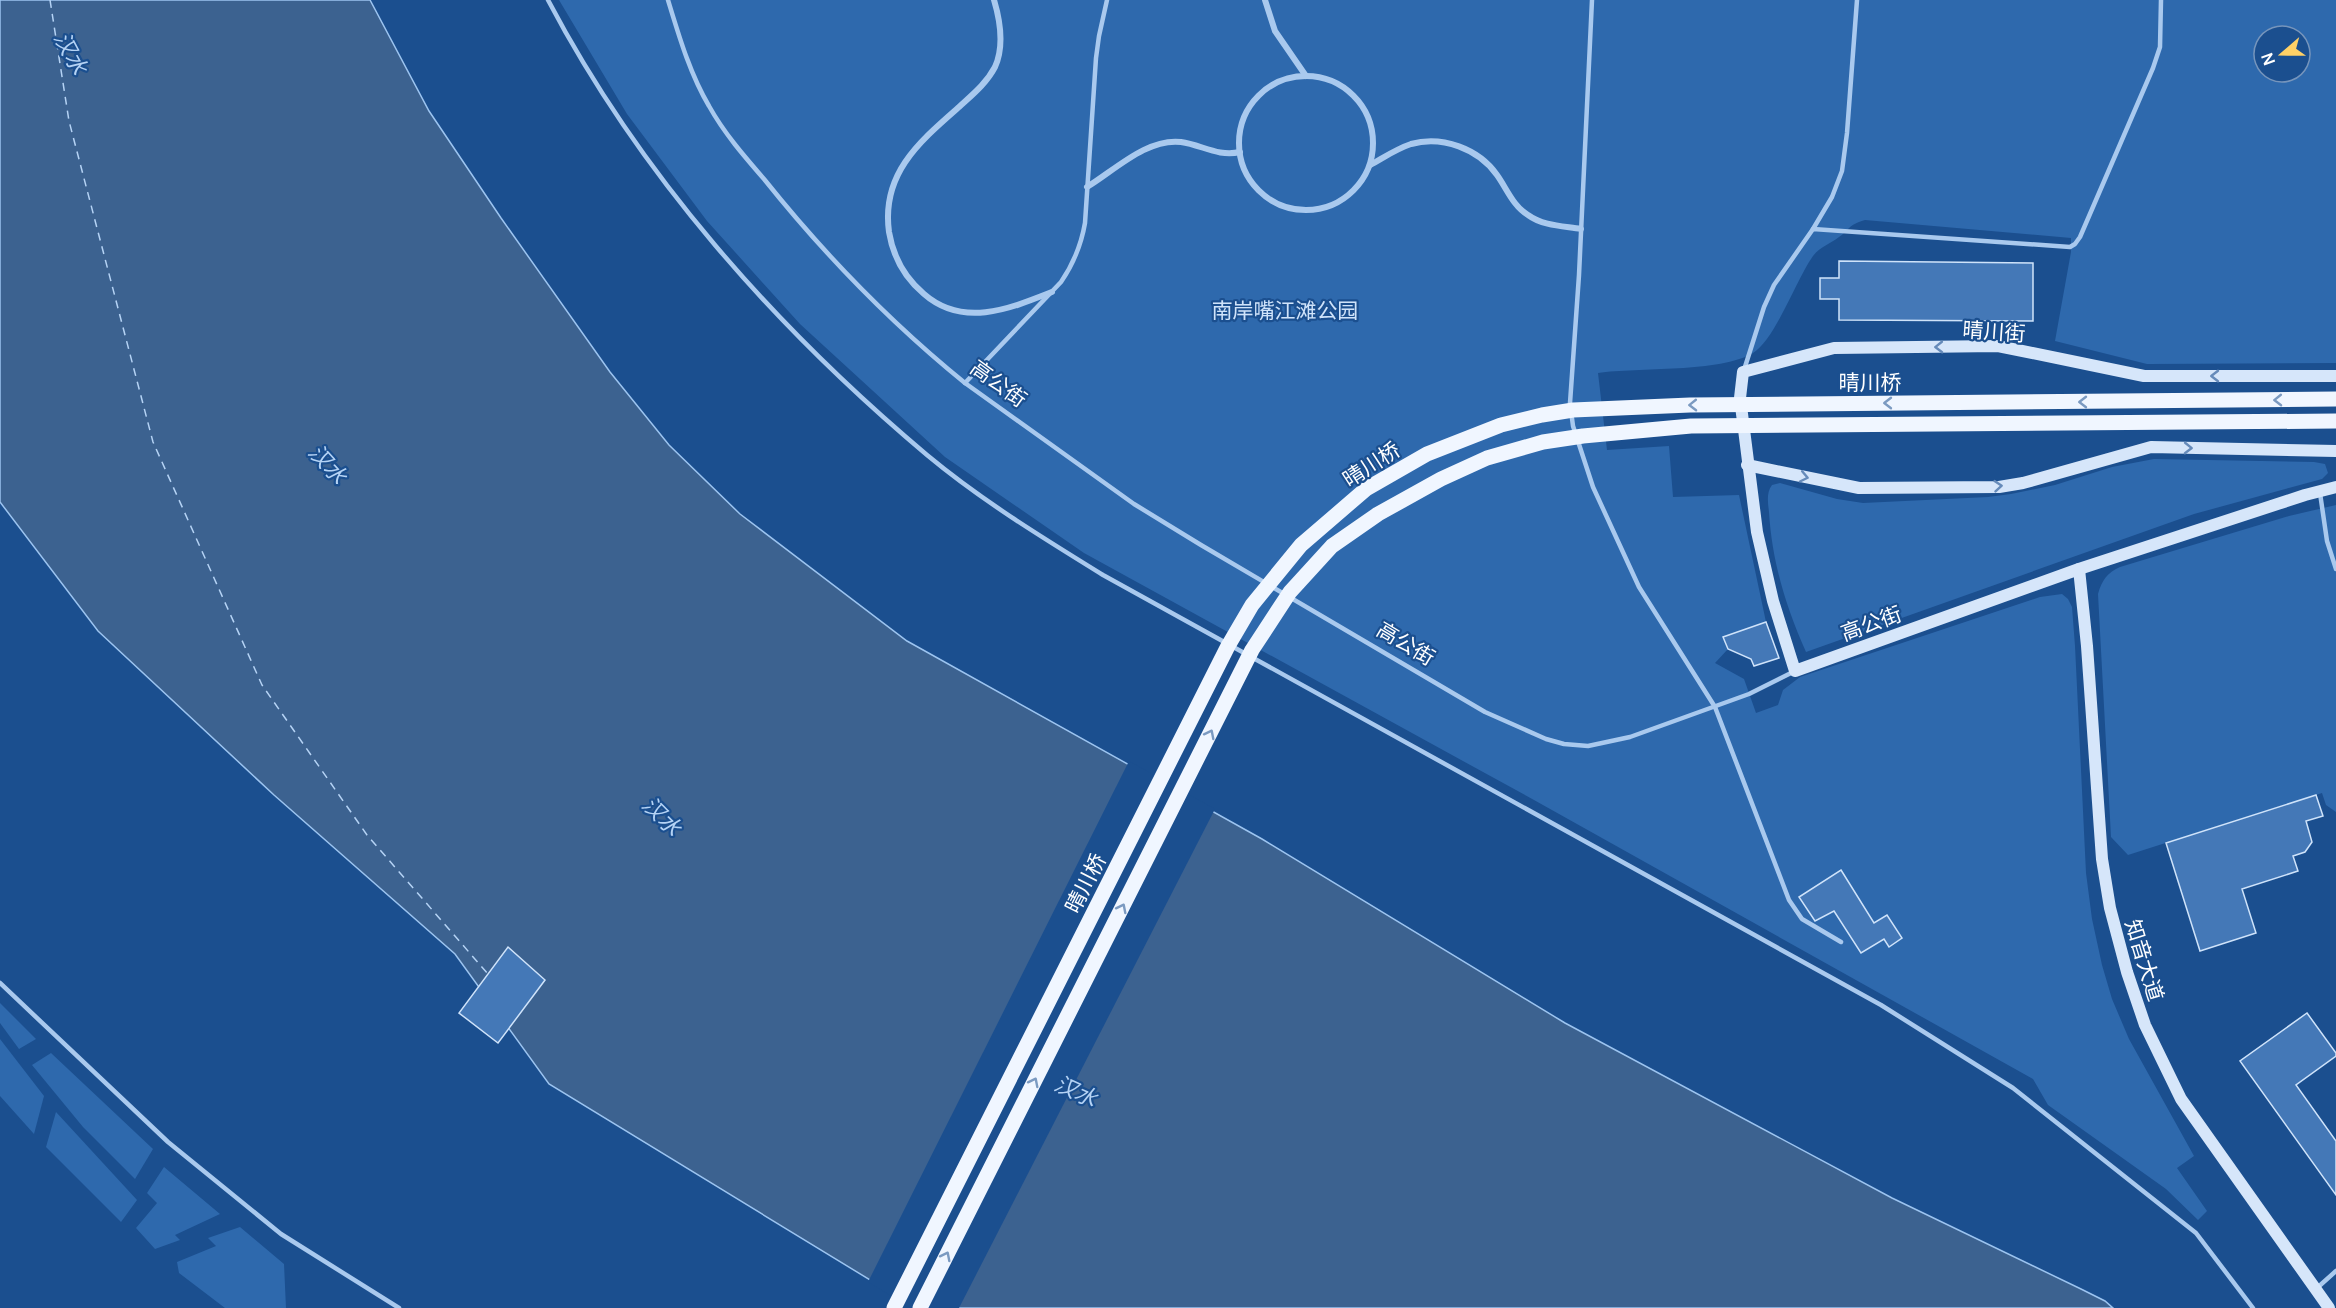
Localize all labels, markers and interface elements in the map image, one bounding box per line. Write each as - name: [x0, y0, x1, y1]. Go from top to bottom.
- north arrow: [2252, 24, 2312, 84]
- water label: 汉水: [47, 27, 95, 80]
- text: N: [2256, 50, 2280, 68]
- park label: 南岸嘴江滩公园: [1212, 296, 1359, 324]
- street label: 晴川街: [1962, 315, 2026, 347]
- one-way arrow: [1934, 341, 1943, 353]
- street label: 高公街: [965, 353, 1033, 413]
- street label: 晴川桥: [1839, 368, 1902, 396]
- one-way arrow: [2210, 370, 2219, 382]
- one-way arrow: [2273, 393, 2282, 406]
- one-way arrow: [2078, 396, 2087, 408]
- one-way arrow: [1883, 397, 1892, 409]
- one-way arrow: [1688, 399, 1697, 411]
- street label: 晴川桥: [1337, 435, 1405, 493]
- water label: 汉水: [302, 438, 355, 491]
- one-way arrow: [2183, 442, 2192, 454]
- one-way arrow: [1799, 470, 1809, 483]
- one-way arrow: [1994, 480, 2003, 493]
- street label: 高公街: [1837, 599, 1905, 647]
- street label: 高公街: [1372, 615, 1440, 671]
- one-way arrow: [1203, 729, 1214, 740]
- water label: 汉水: [636, 790, 689, 843]
- street label: 晴川桥: [1058, 849, 1112, 917]
- one-way arrow: [1115, 903, 1126, 914]
- street label: 知音大道: [2119, 916, 2171, 1004]
- water label: 汉水: [1050, 1068, 1103, 1114]
- one-way arrow: [1027, 1077, 1038, 1088]
- one-way arrow: [939, 1251, 951, 1262]

